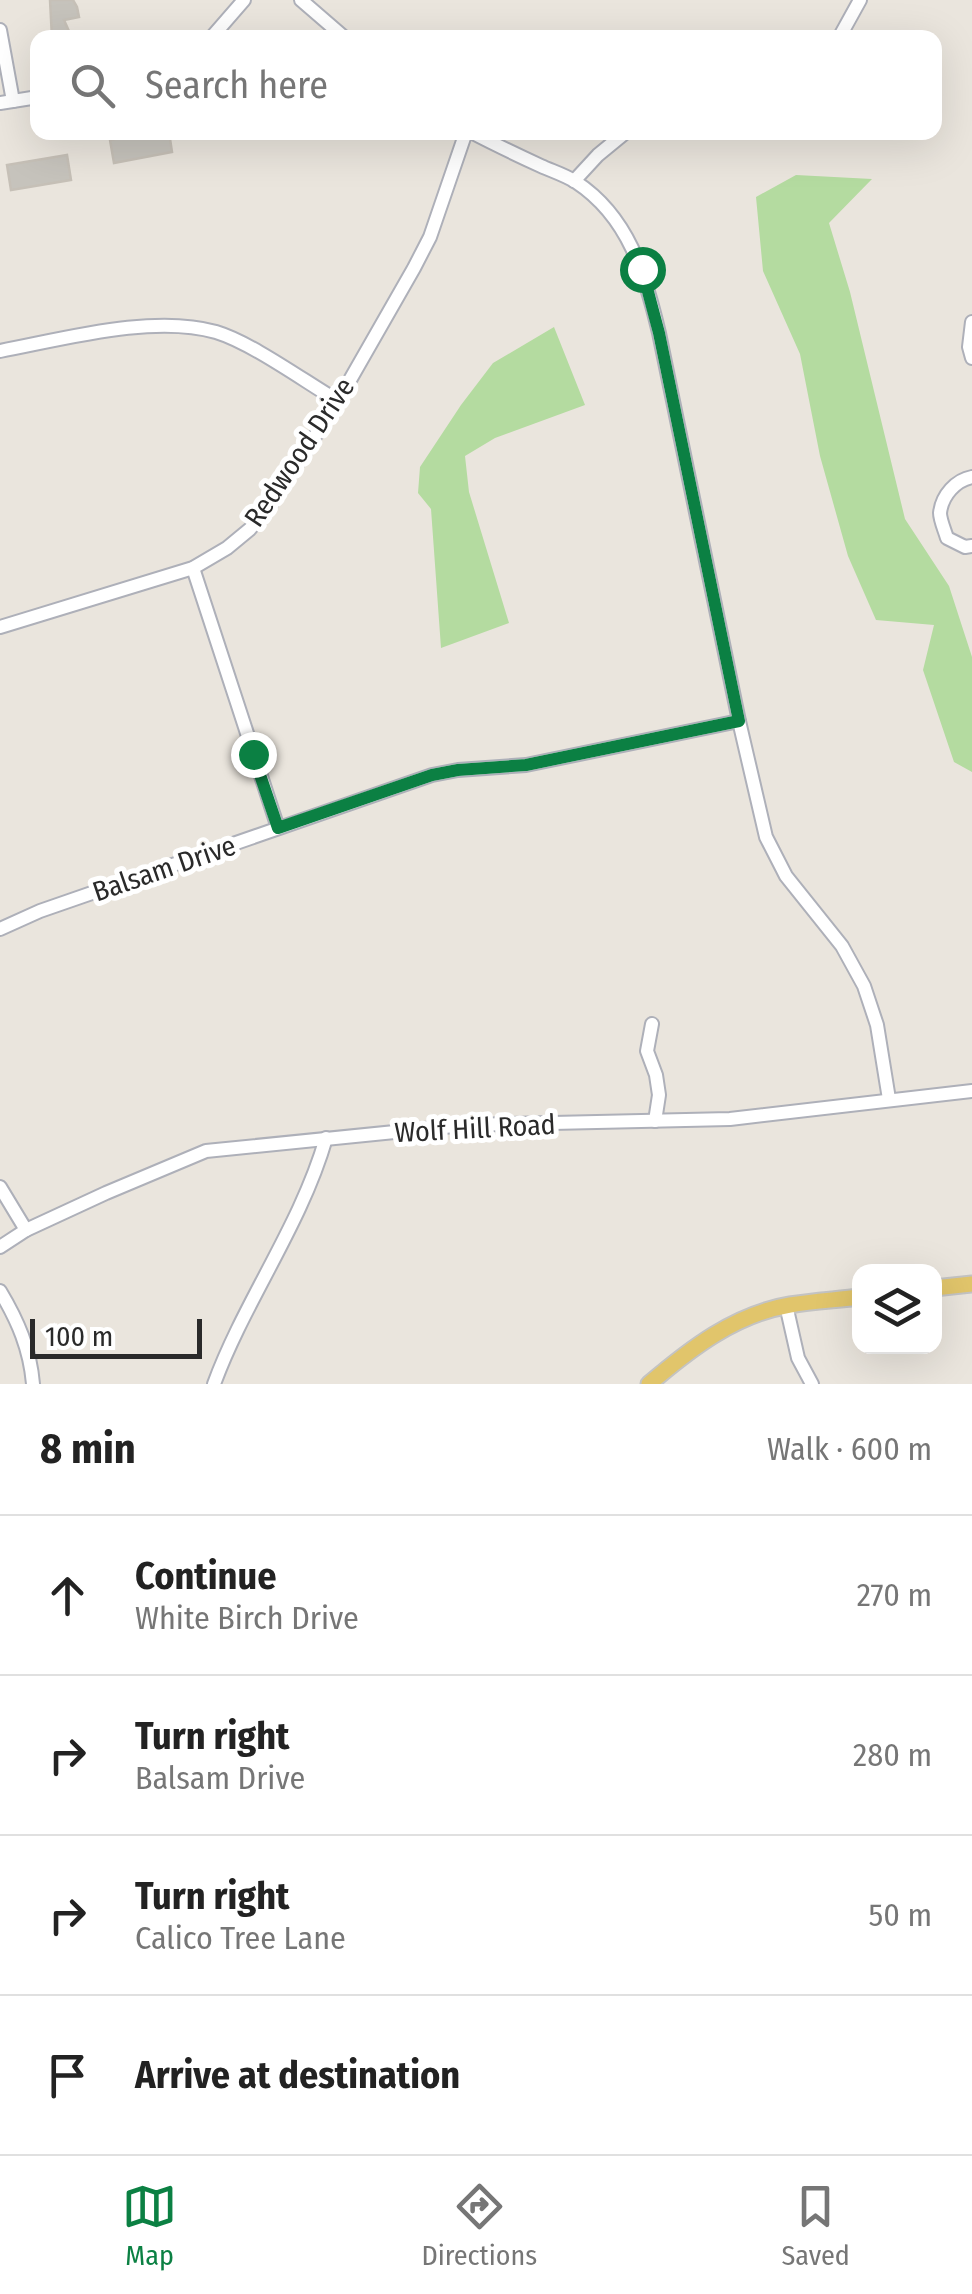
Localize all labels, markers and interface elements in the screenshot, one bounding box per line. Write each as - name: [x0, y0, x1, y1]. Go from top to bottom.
- search box: [30, 30, 942, 140]
- icon: search: [65, 58, 120, 113]
- text: Search here: [145, 62, 328, 108]
- route start: [620, 247, 666, 293]
- street label: Redwood Drive: [238, 372, 361, 533]
- route end: [231, 732, 277, 778]
- street label: Balsam Drive: [88, 829, 240, 908]
- street label: Wolf Hill Road: [394, 1108, 556, 1149]
- map controls: [852, 1264, 942, 1354]
- button: layers: [852, 1264, 942, 1354]
- scale bar: [30, 1314, 202, 1358]
- text: 100 m: [45, 1320, 113, 1353]
- text: 8 min: [40, 1424, 136, 1474]
- text: Walk · 600 m: [767, 1430, 932, 1468]
- text: Continue: [135, 1553, 276, 1599]
- icon: ahead: [40, 1568, 95, 1623]
- text: 270 m: [857, 1576, 932, 1614]
- text: White Birch Drive: [135, 1599, 359, 1637]
- text: Turn right: [135, 1713, 289, 1759]
- icon: right: [40, 1728, 95, 1783]
- text: 280 m: [853, 1736, 932, 1774]
- text: Balsam Drive: [135, 1759, 305, 1797]
- text: Turn right: [135, 1873, 289, 1919]
- icon: right: [40, 1888, 95, 1943]
- text: 50 m: [869, 1896, 932, 1934]
- text: Calico Tree Lane: [135, 1919, 346, 1957]
- icon: arrive: [40, 2048, 95, 2103]
- text: Arrive at destination: [135, 2052, 460, 2098]
- tab: Map: [122, 2179, 177, 2272]
- tab: Directions: [421, 2179, 537, 2272]
- tab: Saved: [781, 2179, 850, 2272]

